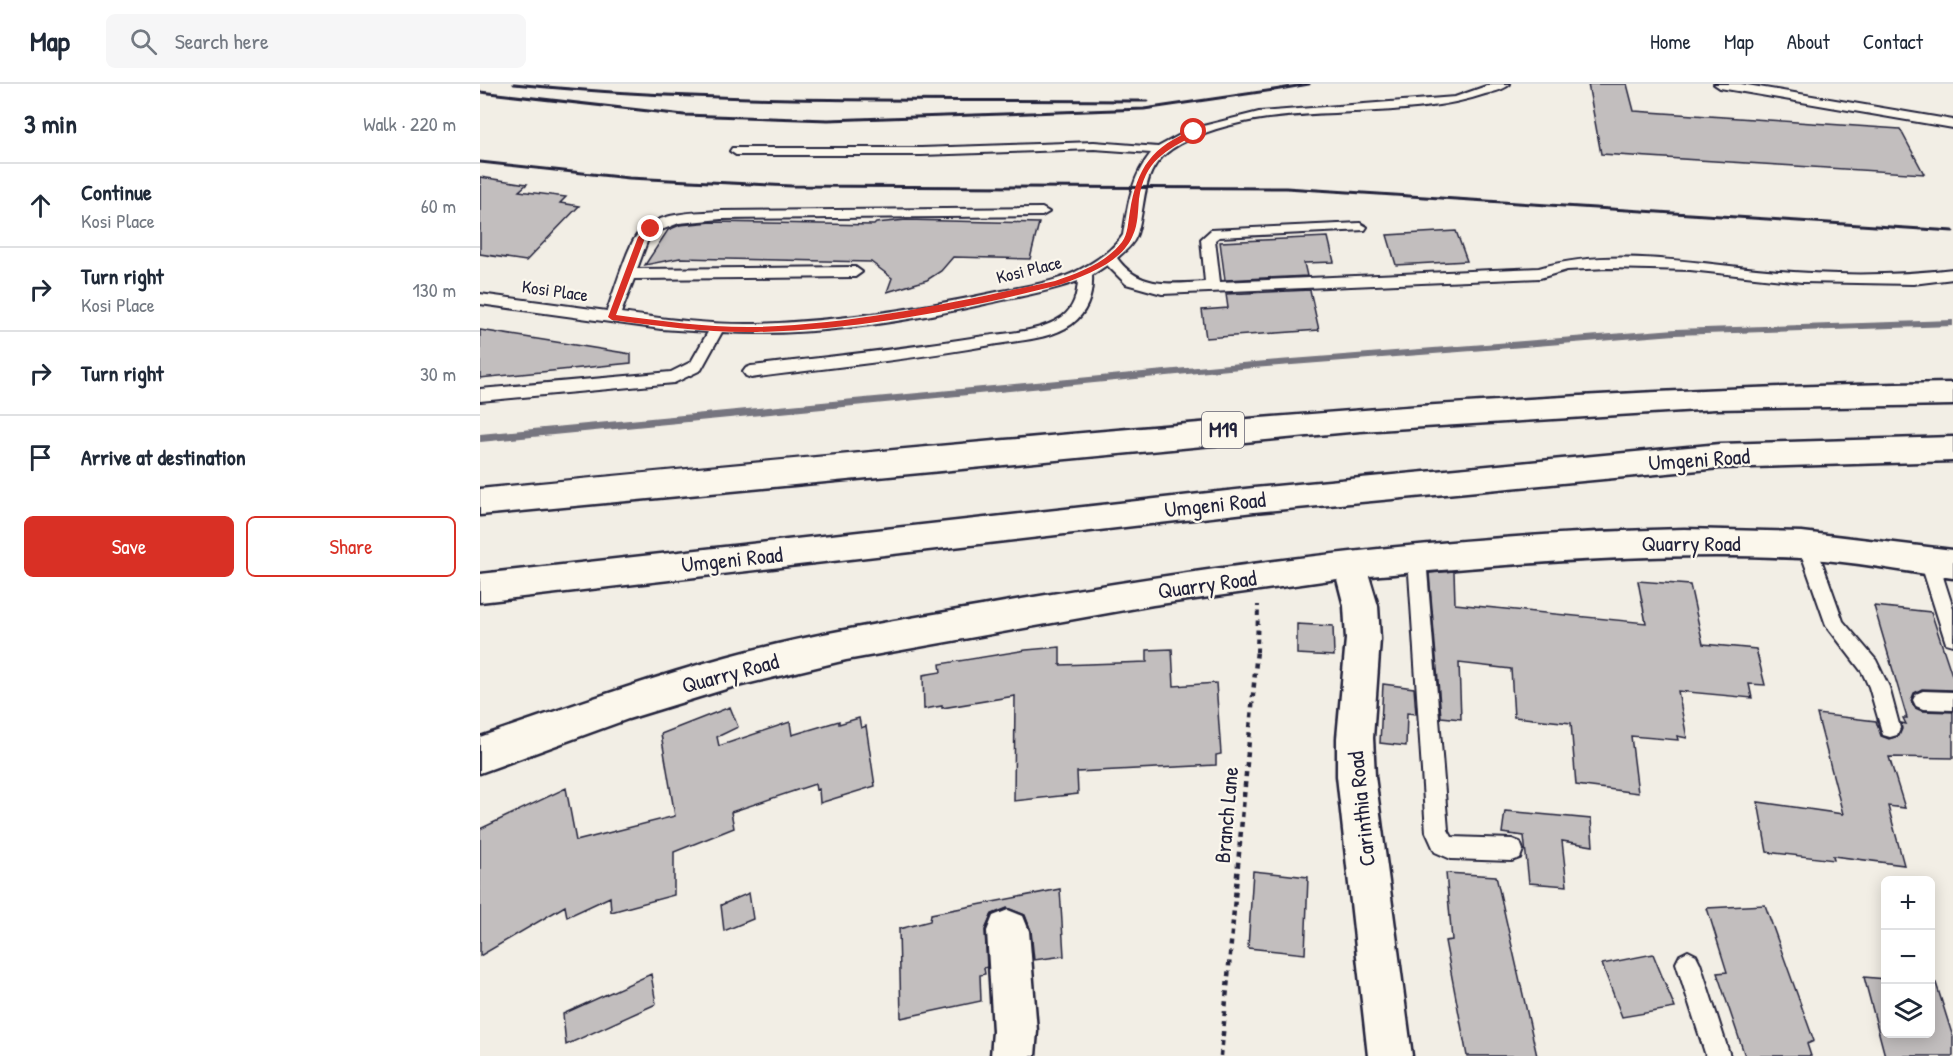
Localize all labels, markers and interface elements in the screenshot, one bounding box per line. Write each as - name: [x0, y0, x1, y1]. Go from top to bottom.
- search box: [106, 14, 526, 68]
- text: Map: [30, 22, 70, 60]
- icon: search: [127, 25, 160, 58]
- text: Search here: [175, 26, 269, 56]
- text: Home: [1650, 27, 1691, 56]
- text: Map: [1724, 27, 1754, 56]
- text: About: [1787, 27, 1830, 56]
- text: Contact: [1863, 27, 1923, 56]
- text: 3 min: [24, 106, 77, 141]
- text: Walk · 220 m: [363, 110, 456, 137]
- route start: [1180, 118, 1206, 144]
- text: Continue: [81, 177, 152, 207]
- icon: ahead: [24, 189, 57, 222]
- text: 60 m: [421, 192, 456, 219]
- text: Kosi Place: [81, 207, 155, 234]
- route end: [637, 215, 663, 241]
- street label: Kosi Place: [994, 249, 1064, 290]
- text: Turn right: [81, 261, 164, 291]
- icon: right: [24, 273, 57, 306]
- street label: Kosi Place: [520, 274, 590, 308]
- text: 130 m: [413, 276, 456, 303]
- text: Kosi Place: [81, 291, 155, 318]
- icon: right: [24, 357, 57, 390]
- text: Turn right: [81, 358, 164, 388]
- text: 30 m: [420, 360, 456, 387]
- road number: M19: [1202, 412, 1244, 448]
- street label: Umgeni Road: [1647, 440, 1751, 478]
- icon: arrive: [24, 441, 57, 474]
- text: Arrive at destination: [81, 442, 246, 472]
- street label: Umgeni Road: [1163, 484, 1267, 524]
- button: Save: [24, 516, 234, 577]
- button: Share: [246, 516, 456, 577]
- street label: Quarry Road: [1641, 528, 1741, 558]
- street label: Umgeni Road: [680, 539, 784, 579]
- street label: Quarry Road: [1156, 562, 1259, 606]
- street label: Quarry Road: [678, 646, 782, 700]
- street label: Carinthia Road: [1340, 750, 1382, 868]
- street label: Branch Lane: [1207, 765, 1245, 864]
- map controls: [1881, 876, 1935, 1038]
- button: +: [1881, 876, 1935, 930]
- button: −: [1881, 930, 1935, 984]
- button: layers: [1881, 984, 1935, 1038]

